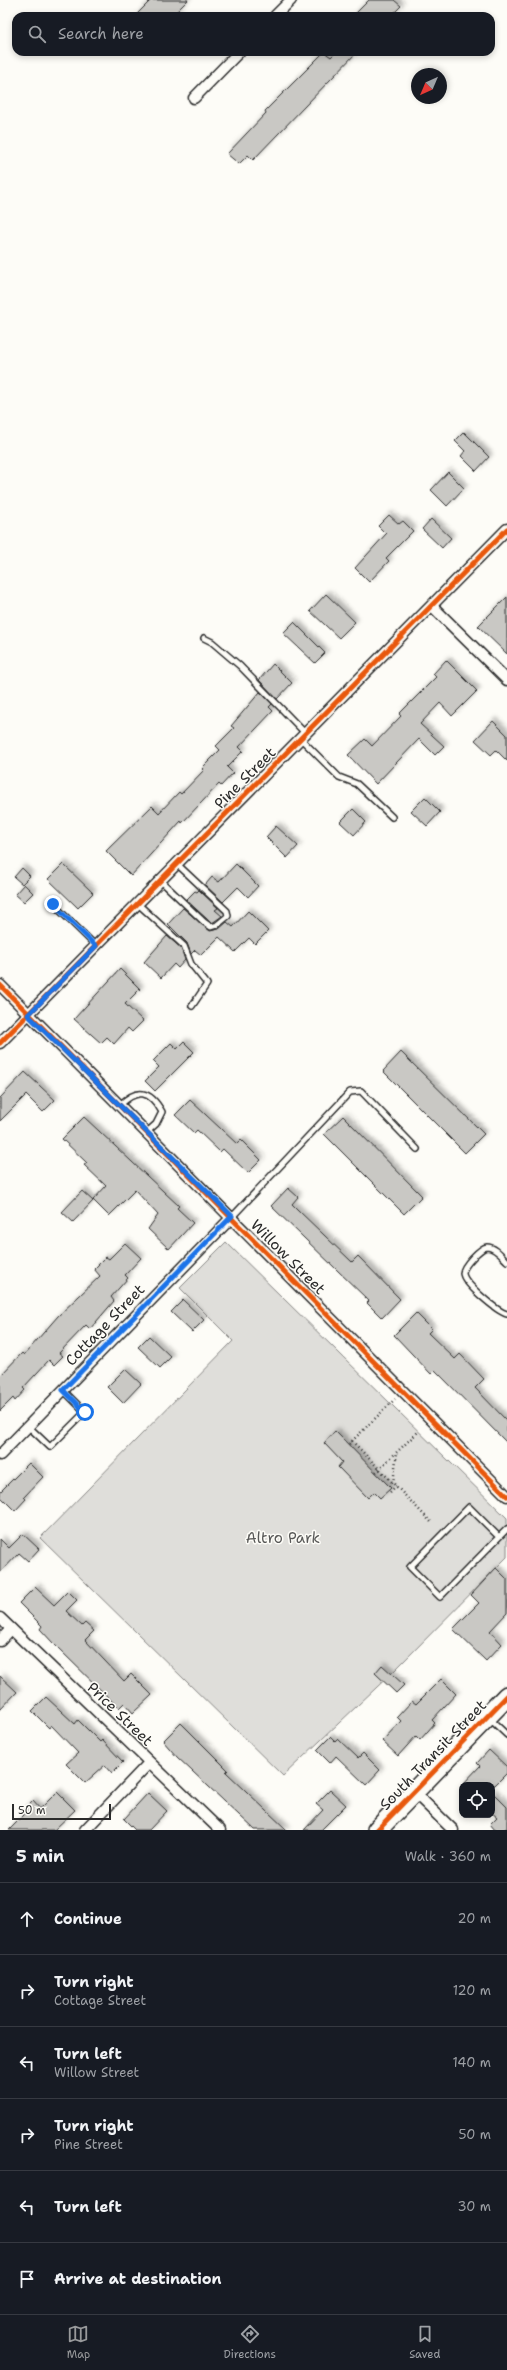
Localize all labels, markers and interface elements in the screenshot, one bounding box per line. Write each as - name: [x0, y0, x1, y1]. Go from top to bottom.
- search box: [12, 12, 495, 56]
- icon: search: [26, 23, 48, 45]
- text: Search here: [58, 24, 144, 44]
- north arrow: [411, 68, 447, 104]
- street label: Pine Street: [210, 743, 280, 813]
- route end: [44, 895, 62, 913]
- street label: Willow Street: [246, 1215, 330, 1299]
- street label: Cottage Street: [61, 1280, 149, 1370]
- route start: [76, 1403, 94, 1421]
- park label: Altro Park: [246, 1528, 320, 1548]
- street label: Price Street: [83, 1678, 157, 1750]
- street label: South Transit Street: [375, 1696, 491, 1814]
- map controls: [459, 1782, 495, 1818]
- button: locate: [459, 1782, 495, 1818]
- scale bar: [12, 1802, 111, 1821]
- text: 50 m: [18, 1803, 46, 1818]
- text: 5 min: [16, 1845, 64, 1867]
- text: Walk · 360 m: [405, 1848, 491, 1865]
- icon: ahead: [16, 1908, 38, 1930]
- text: Continue: [54, 1909, 122, 1929]
- text: 20 m: [458, 1910, 491, 1927]
- text: Turn right: [54, 1972, 134, 1992]
- icon: right: [16, 1980, 38, 2002]
- text: 120 m: [453, 1982, 491, 1999]
- text: Cottage Street: [54, 1992, 146, 2009]
- text: Turn left: [54, 2044, 122, 2064]
- icon: left: [16, 2052, 38, 2074]
- text: 140 m: [452, 2054, 491, 2071]
- text: Willow Street: [54, 2064, 139, 2081]
- text: Turn right: [54, 2116, 134, 2136]
- icon: right: [16, 2124, 38, 2146]
- text: 50 m: [458, 2126, 491, 2143]
- text: Pine Street: [54, 2136, 123, 2153]
- icon: left: [16, 2196, 38, 2218]
- text: Turn left: [54, 2197, 122, 2217]
- text: 30 m: [457, 2198, 491, 2215]
- icon: arrive: [16, 2268, 38, 2290]
- text: Arrive at destination: [54, 2269, 222, 2289]
- tab: Map: [67, 2323, 90, 2362]
- tab: Directions: [223, 2323, 276, 2362]
- tab: Saved: [409, 2323, 440, 2362]

